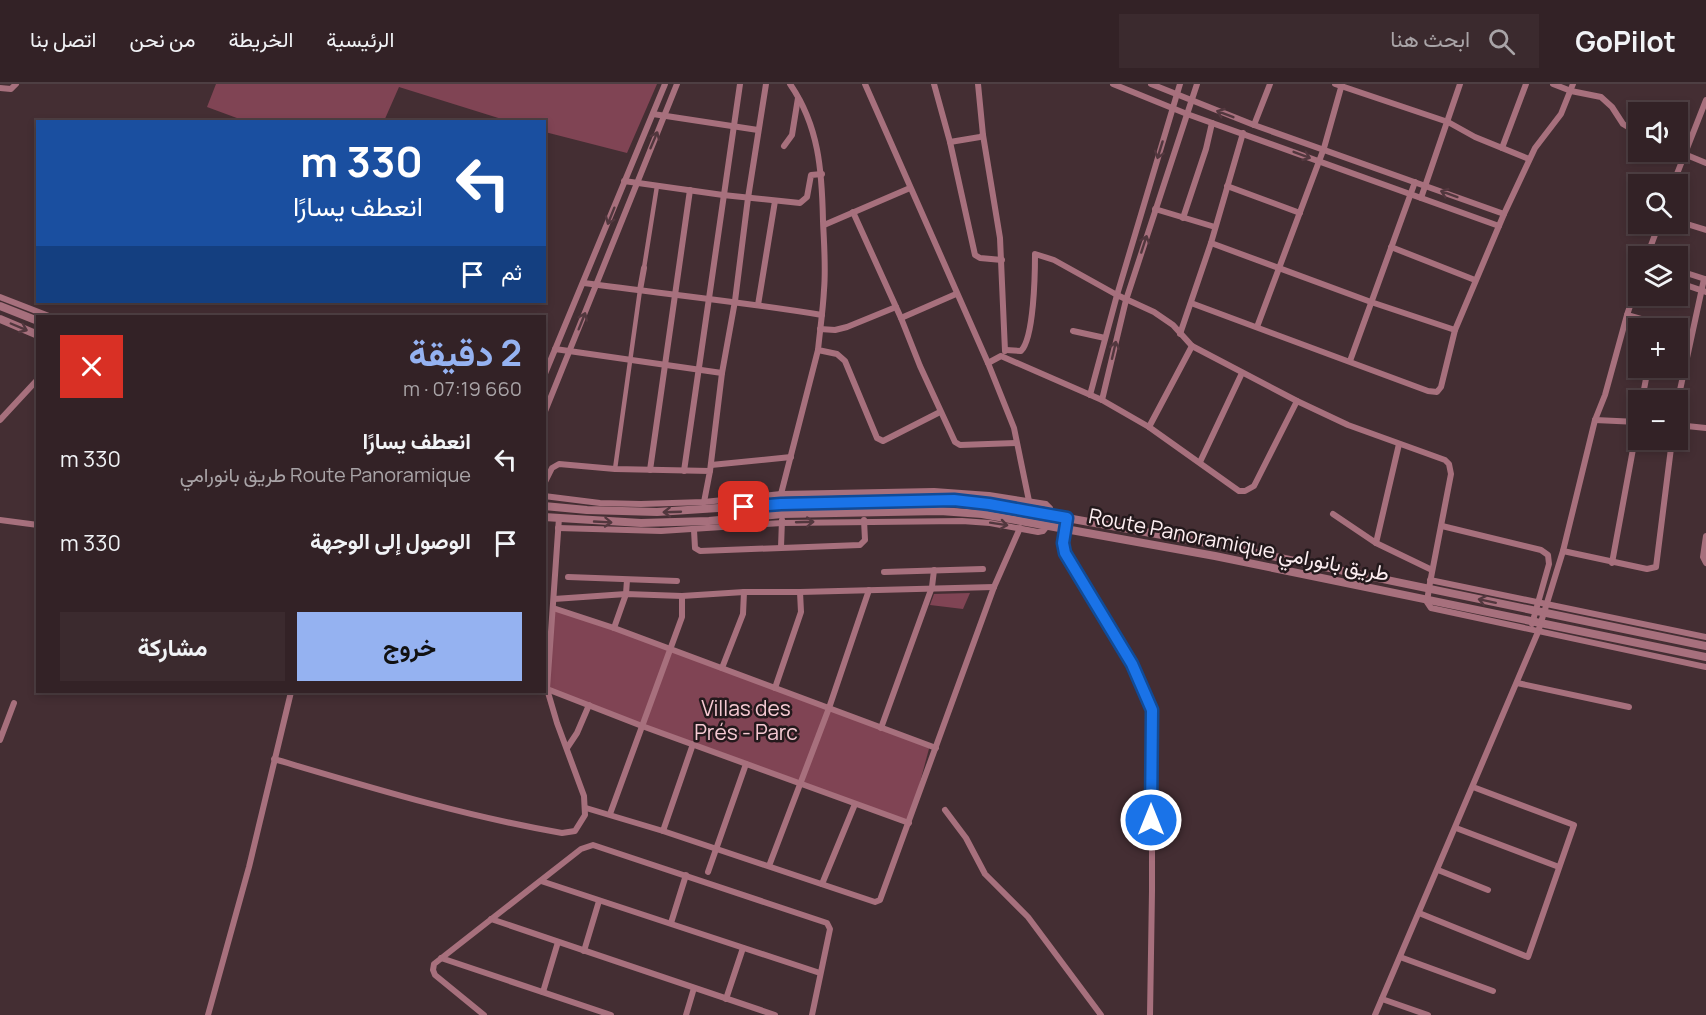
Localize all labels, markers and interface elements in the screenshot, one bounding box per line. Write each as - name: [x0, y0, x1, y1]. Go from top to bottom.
- search box: [1119, 14, 1539, 68]
- text: GoPilot: [1575, 22, 1676, 60]
- text: ابحث هنا: [1390, 24, 1470, 54]
- text: اتصل بنا: [30, 25, 96, 53]
- text: من نحن: [129, 25, 195, 53]
- text: الخريطة: [228, 25, 293, 53]
- text: الرئيسية: [326, 25, 394, 53]
- icon: search: [1485, 25, 1518, 58]
- map controls: [1628, 102, 1688, 450]
- button: sound: [1628, 102, 1688, 162]
- one-way arrow: [1217, 108, 1235, 119]
- one-way arrow: [649, 131, 660, 149]
- text: 330 m: [300, 132, 423, 190]
- one-way arrow: [1154, 140, 1165, 159]
- icon: left: [444, 144, 522, 222]
- one-way arrow: [1292, 150, 1311, 161]
- button: search: [1628, 174, 1688, 234]
- text: انعطف يسارًا: [293, 187, 423, 224]
- one-way arrow: [1440, 187, 1458, 198]
- one-way arrow: [605, 206, 616, 224]
- one-way arrow: [1139, 235, 1150, 254]
- button: layers: [1628, 246, 1688, 306]
- text: ثم: [501, 257, 522, 287]
- icon: arrive: [456, 258, 489, 291]
- one-way arrow: [577, 312, 588, 331]
- button: +: [1628, 318, 1688, 378]
- one-way arrow: [9, 322, 27, 333]
- text: 2 دقيقة: [408, 328, 522, 377]
- button: close: [60, 335, 123, 398]
- one-way arrow: [1108, 341, 1120, 360]
- text: 660 m · 07:19: [403, 375, 522, 402]
- button: −: [1628, 390, 1688, 450]
- text: انعطف يسارًا: [362, 426, 471, 456]
- icon: left: [489, 443, 522, 476]
- text: 330 m: [60, 444, 121, 474]
- text: Route Panoramique طريق بانورامي: [180, 461, 471, 488]
- pin: [718, 481, 769, 532]
- icon: arrive: [727, 490, 760, 523]
- street label: Route Panoramique طريق بانورامي: [1085, 501, 1392, 591]
- one-way arrow: [663, 506, 683, 517]
- one-way arrow: [592, 516, 612, 527]
- one-way arrow: [794, 516, 814, 528]
- one-way arrow: [989, 519, 1009, 530]
- text: الوصول إلى الوجهة: [310, 526, 471, 556]
- icon: arrive: [489, 527, 522, 560]
- text: 330 m: [60, 528, 121, 558]
- one-way arrow: [1478, 595, 1497, 606]
- button: مشاركة: [60, 612, 285, 681]
- button: خروج: [297, 612, 522, 681]
- park label: Villas des Prés - Parc: [694, 694, 798, 746]
- position arrow: [1119, 788, 1183, 852]

